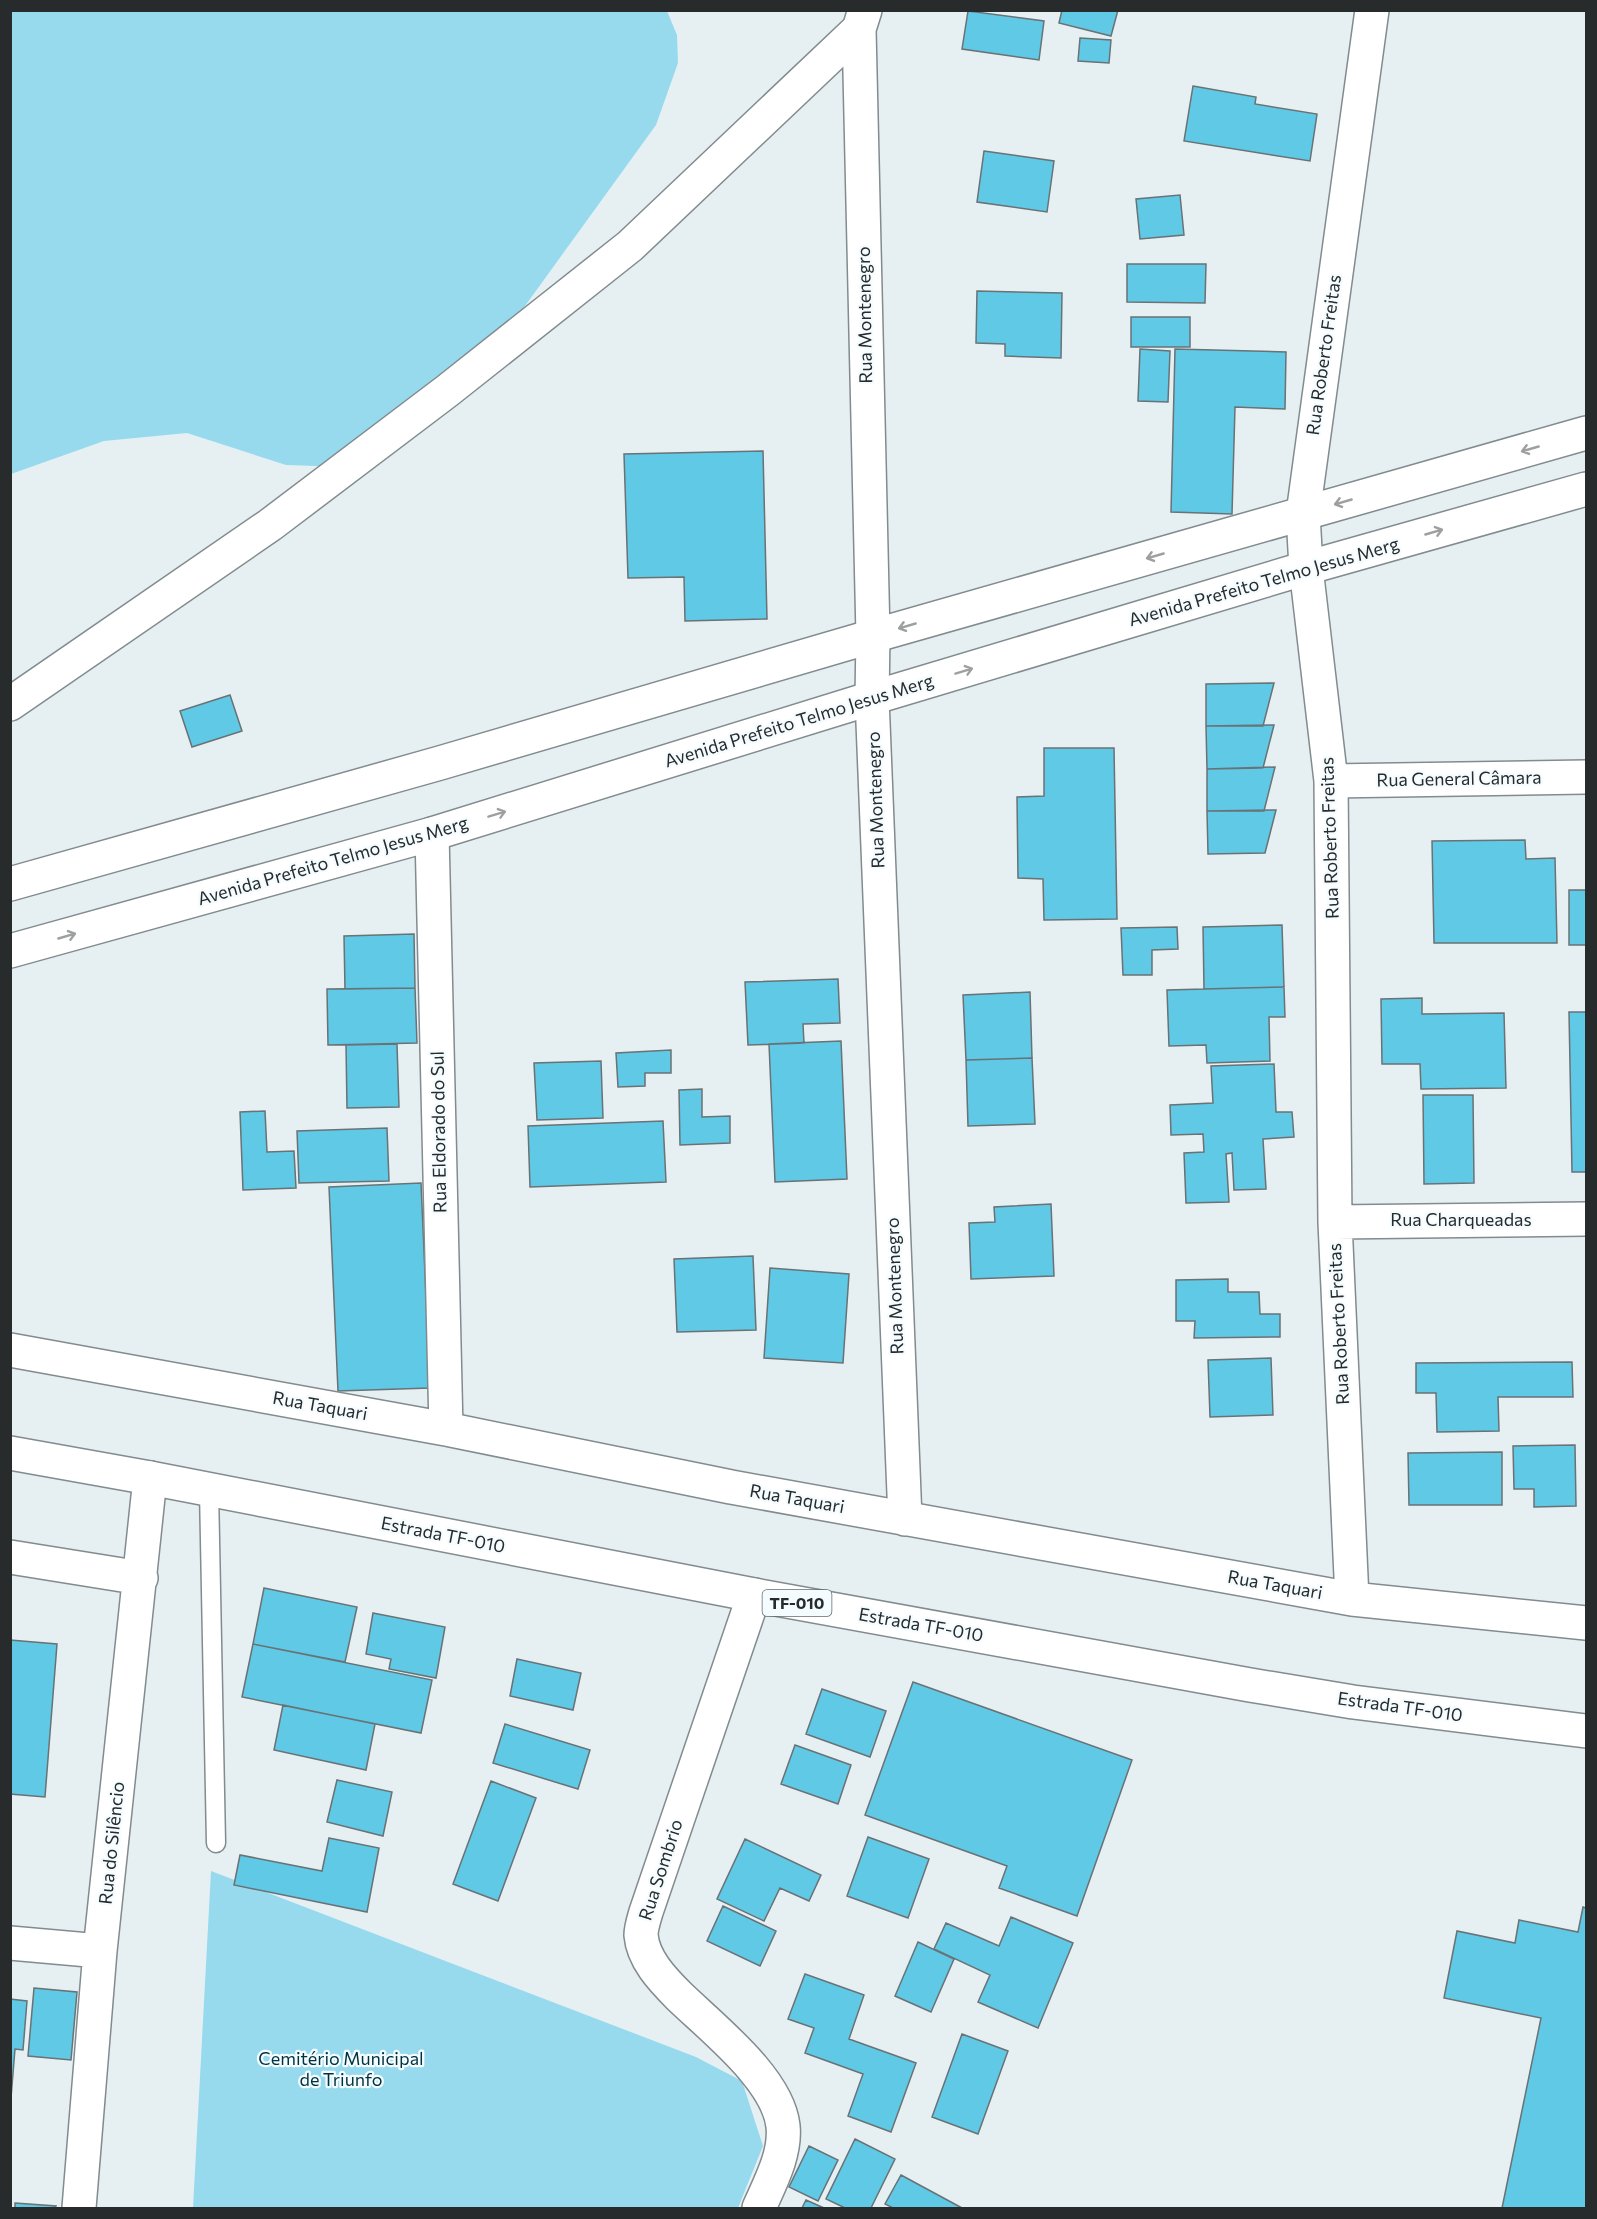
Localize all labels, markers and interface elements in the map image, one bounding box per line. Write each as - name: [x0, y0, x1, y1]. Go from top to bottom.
- street label: Rua Montenegro: [852, 246, 876, 384]
- street label: Rua Roberto Freitas: [1301, 273, 1345, 437]
- one-way arrow: [1521, 444, 1540, 455]
- one-way arrow: [1334, 497, 1353, 509]
- one-way arrow: [1424, 526, 1443, 538]
- street label: Avenida Prefeito Telmo Jesus Merg: [1126, 532, 1402, 630]
- one-way arrow: [1146, 551, 1165, 562]
- one-way arrow: [898, 621, 917, 632]
- one-way arrow: [955, 665, 974, 676]
- street label: Avenida Prefeito Telmo Jesus Merg: [661, 668, 936, 772]
- street label: Rua Montenegro: [862, 731, 888, 869]
- street label: Rua Roberto Freitas: [1315, 757, 1343, 919]
- street label: Rua General Câmara: [1376, 766, 1542, 790]
- one-way arrow: [487, 808, 506, 819]
- street label: Avenida Prefeito Telmo Jesus Merg: [195, 811, 471, 909]
- one-way arrow: [57, 929, 76, 941]
- street label: Rua Eldorado do Sul: [426, 1051, 450, 1213]
- street label: Rua Charqueadas: [1390, 1208, 1532, 1230]
- street label: Rua Montenegro: [881, 1217, 907, 1355]
- street label: Rua Roberto Freitas: [1323, 1243, 1353, 1405]
- street label: Rua Taquari: [271, 1386, 369, 1424]
- street label: Rua Taquari: [748, 1479, 846, 1517]
- street label: Estrada TF-010: [379, 1511, 507, 1557]
- street label: Rua Taquari: [1226, 1565, 1324, 1603]
- road number: TF-010: [762, 1590, 832, 1616]
- street label: Estrada TF-010: [857, 1602, 985, 1646]
- street label: Estrada TF-010: [1336, 1686, 1464, 1726]
- street label: Rua do Silêncio: [94, 1780, 128, 1905]
- street label: Rua Sombrio: [633, 1816, 687, 1923]
- park label: Cemitério Municipal de Triunfo: [258, 2047, 424, 2090]

